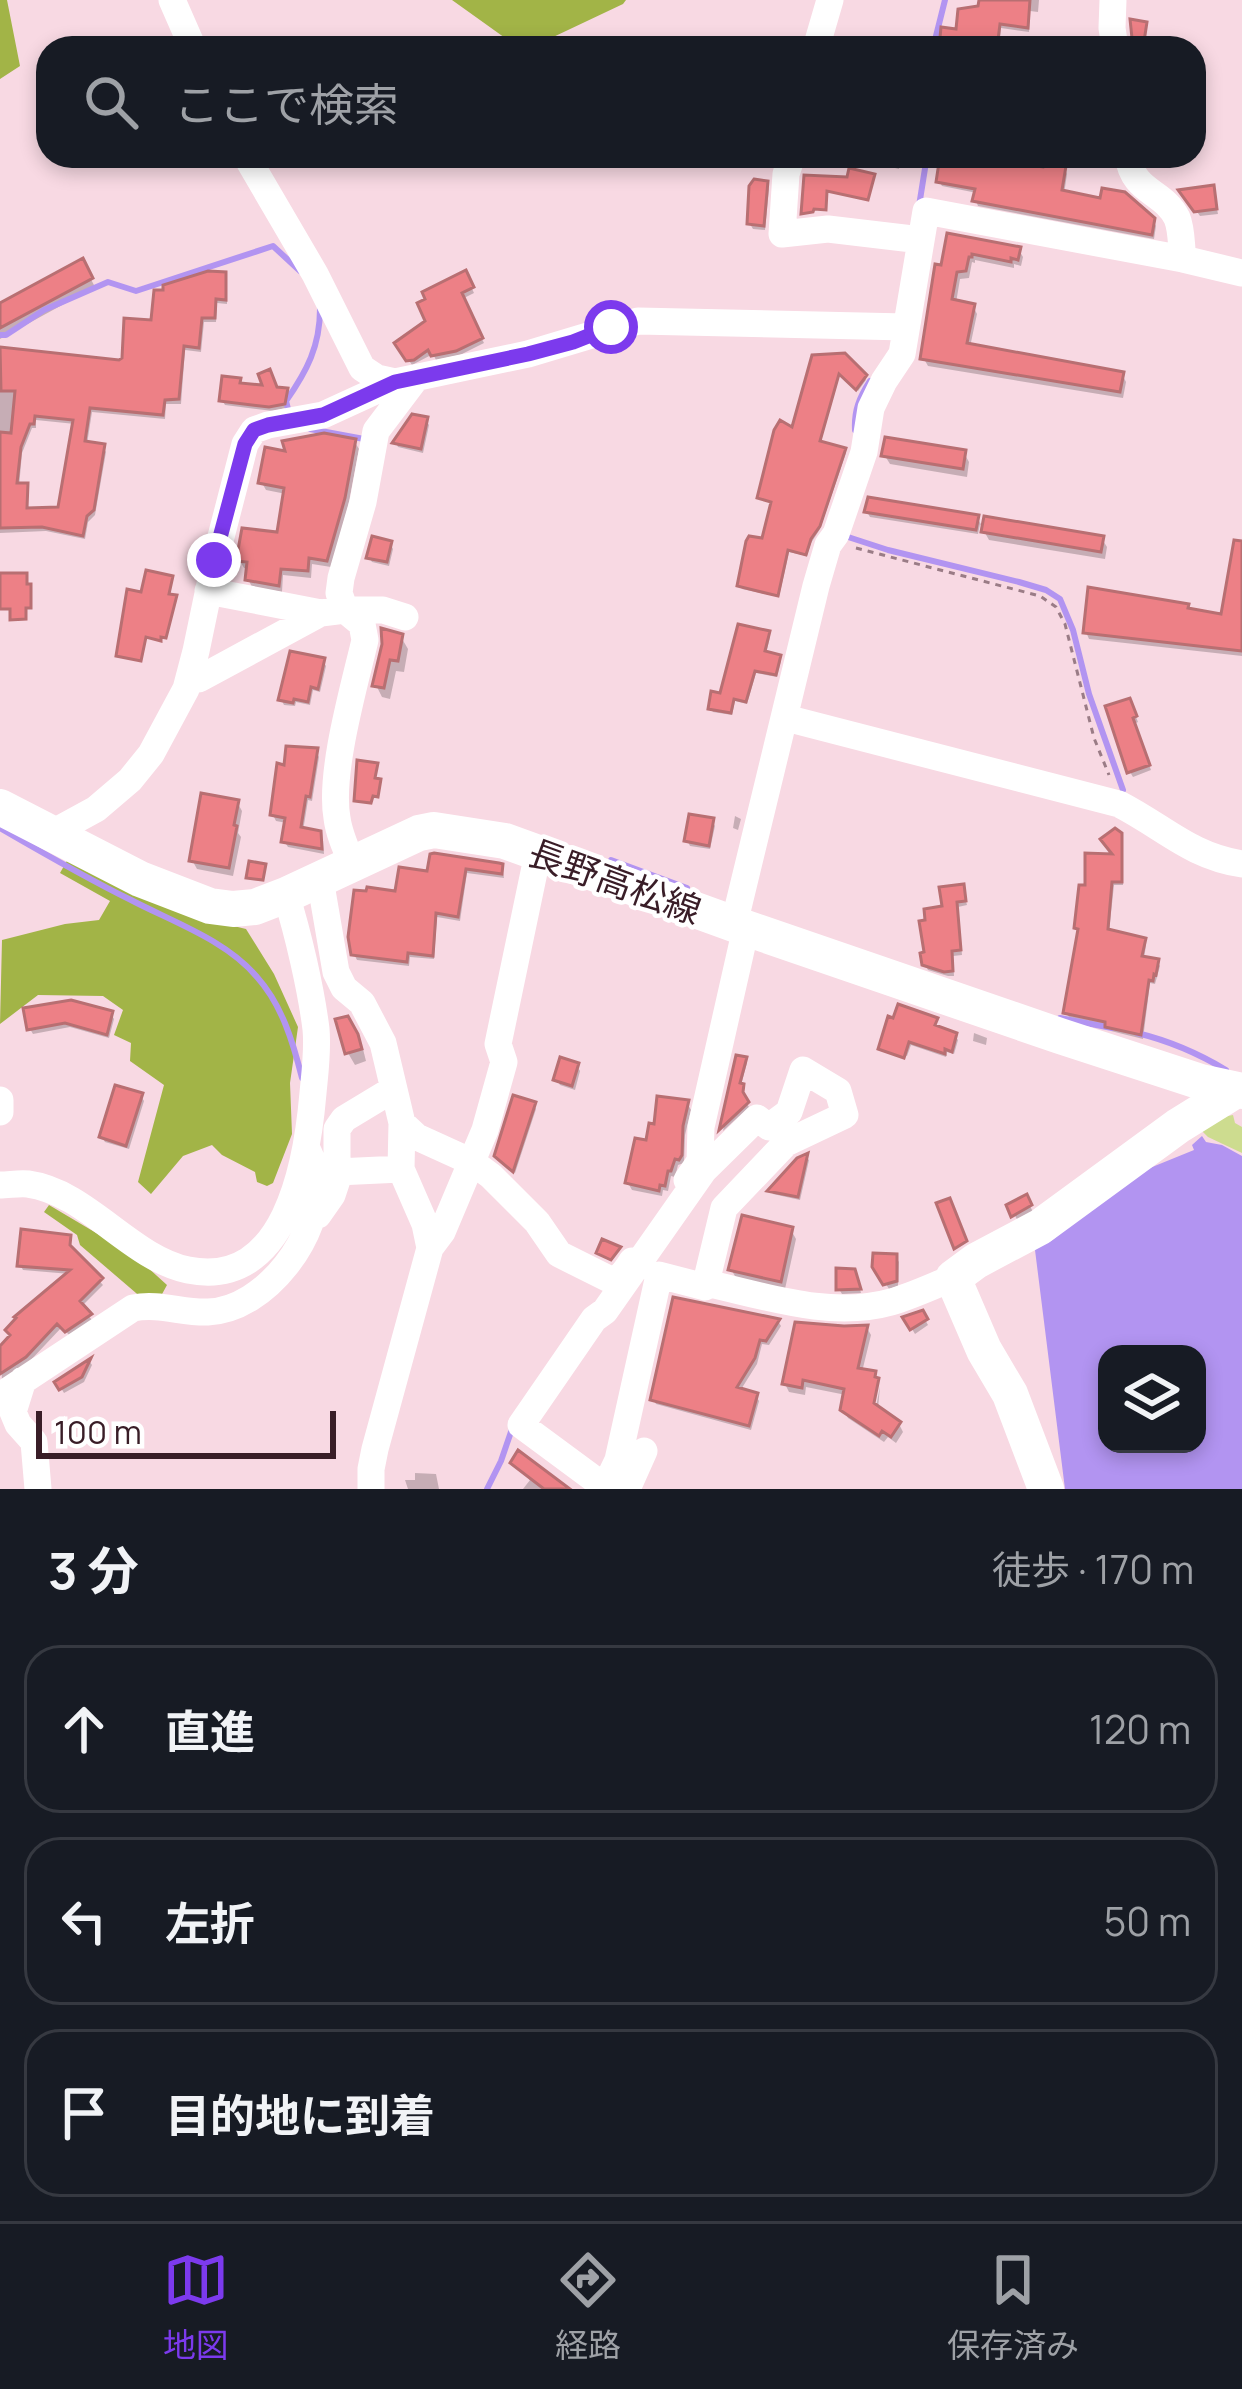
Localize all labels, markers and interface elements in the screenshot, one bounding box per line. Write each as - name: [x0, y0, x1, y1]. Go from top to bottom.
- search box: [36, 36, 1206, 168]
- icon: search: [78, 69, 144, 135]
- text: ここで検索: [174, 73, 399, 135]
- route start: [584, 300, 638, 354]
- route end: [187, 533, 241, 587]
- street label: 長野高松線: [522, 827, 708, 935]
- map controls: [1098, 1345, 1206, 1453]
- button: layers: [1098, 1345, 1206, 1453]
- scale bar: [36, 1405, 336, 1458]
- text: 100 m: [54, 1409, 142, 1454]
- text: 3 分: [48, 1535, 139, 1604]
- text: 徒歩 · 170 m: [992, 1542, 1194, 1596]
- icon: ahead: [51, 1696, 117, 1762]
- text: 直進: [165, 1700, 255, 1762]
- text: 120 m: [1089, 1702, 1191, 1756]
- icon: left: [51, 1888, 117, 1954]
- text: 左折: [165, 1892, 255, 1954]
- text: 50 m: [1104, 1894, 1191, 1948]
- icon: arrive: [51, 2080, 117, 2146]
- text: 目的地に到着: [165, 2084, 435, 2146]
- tab: 地図: [163, 2247, 229, 2367]
- tab: 経路: [555, 2247, 621, 2367]
- tab: 保存済み: [947, 2247, 1079, 2367]

